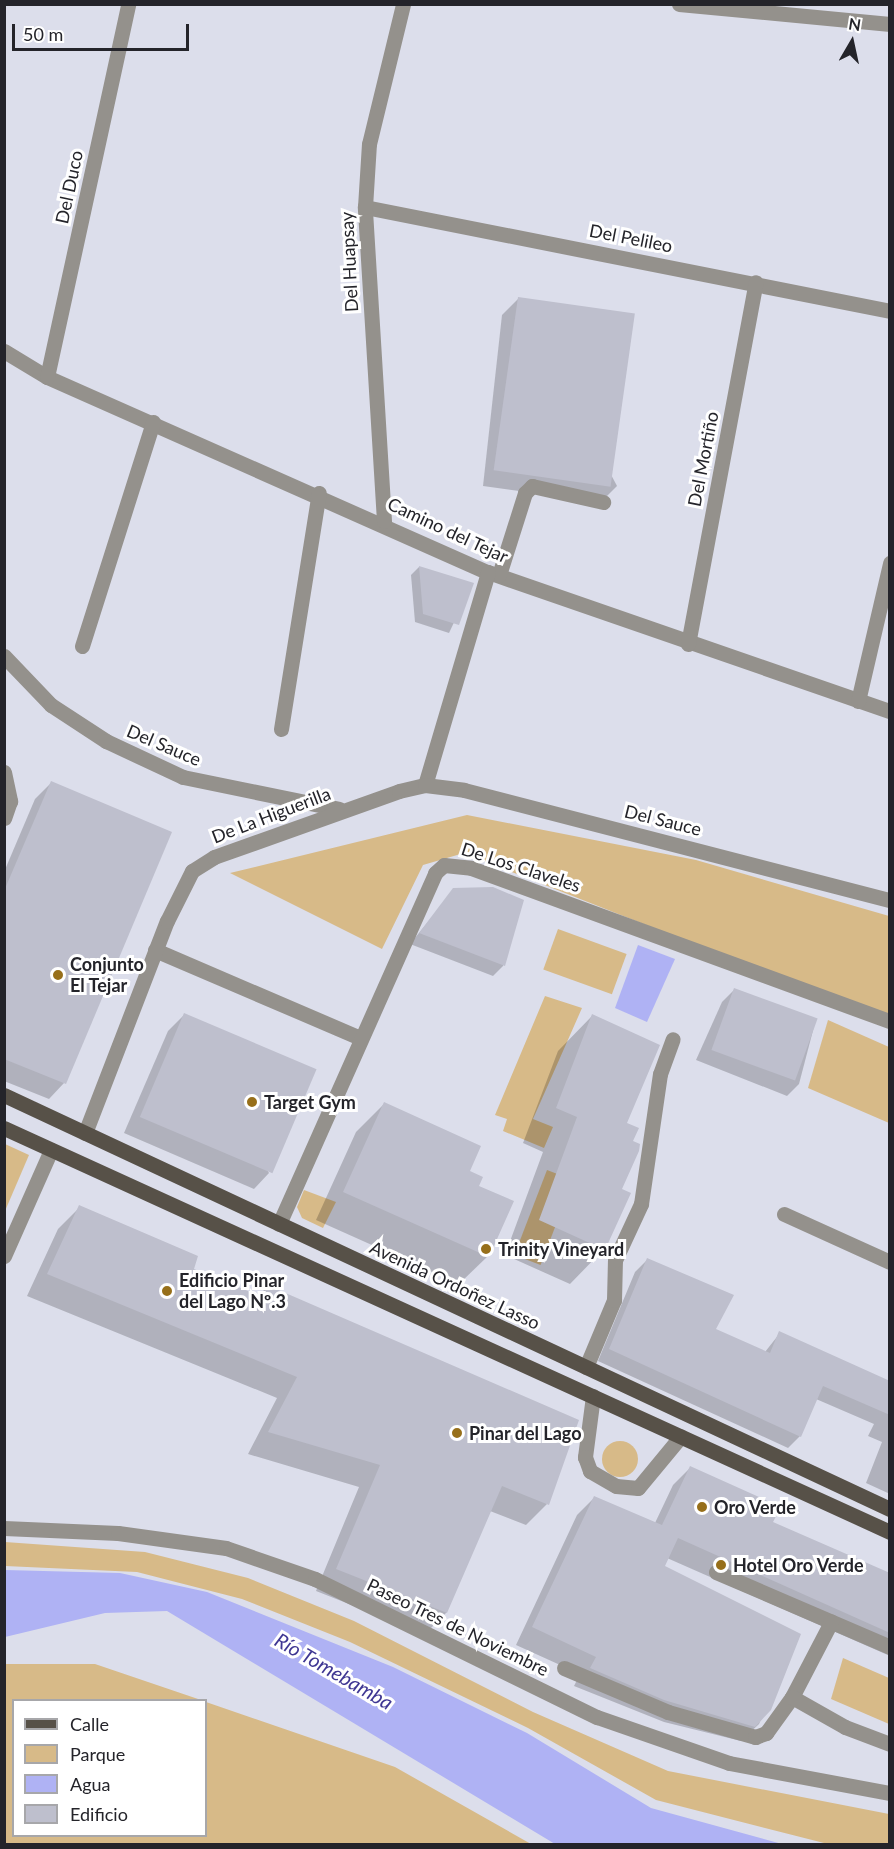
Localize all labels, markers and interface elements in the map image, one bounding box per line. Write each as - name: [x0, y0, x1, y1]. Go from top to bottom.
- scale bar: [15, 12, 192, 50]
- north arrow: [822, 12, 882, 72]
- text: N: [847, 13, 862, 34]
- text: 50 m: [23, 23, 63, 45]
- street label: Del Duco: [51, 148, 87, 226]
- street label: Del Huapsay: [336, 211, 362, 313]
- street label: Del Pelileo: [588, 219, 674, 257]
- street label: Del Mortiño: [683, 410, 723, 508]
- street label: Camino del Tejar: [384, 492, 512, 568]
- street label: Del Sauce: [124, 720, 204, 770]
- street label: De La Higuerilla: [208, 782, 334, 848]
- street label: Del Sauce: [622, 800, 704, 840]
- street label: De Los Claveles: [459, 838, 583, 896]
- place label: Conjunto El Tejar: [70, 954, 144, 996]
- marker: Conjunto El Tejar: [51, 968, 65, 982]
- place label: Target Gym: [264, 1091, 356, 1113]
- marker: Target Gym: [245, 1095, 259, 1109]
- street label: Avenida Ordoñez Lasso: [367, 1236, 543, 1334]
- place label: Trinity Vineyard: [498, 1238, 625, 1260]
- marker: Trinity Vineyard: [479, 1242, 493, 1256]
- place label: Edificio Pinar del Lago Nº.3: [179, 1270, 286, 1312]
- marker: Edificio Pinar del Lago Nº.3: [160, 1284, 174, 1298]
- place label: Pinar del Lago: [469, 1422, 582, 1444]
- marker: Pinar del Lago: [450, 1426, 464, 1440]
- place label: Oro Verde: [714, 1496, 797, 1518]
- marker: Oro Verde: [695, 1500, 709, 1514]
- place label: Hotel Oro Verde: [733, 1554, 864, 1576]
- marker: Hotel Oro Verde: [714, 1558, 728, 1572]
- street label: Paseo Tres de Noviembre: [364, 1574, 552, 1680]
- water label: Río Tomebamba: [270, 1627, 398, 1715]
- legend: [12, 1699, 207, 1837]
- text: Calle: [70, 1713, 109, 1735]
- text: Parque: [70, 1743, 125, 1765]
- text: Agua: [70, 1773, 111, 1795]
- text: Edificio: [70, 1803, 128, 1825]

